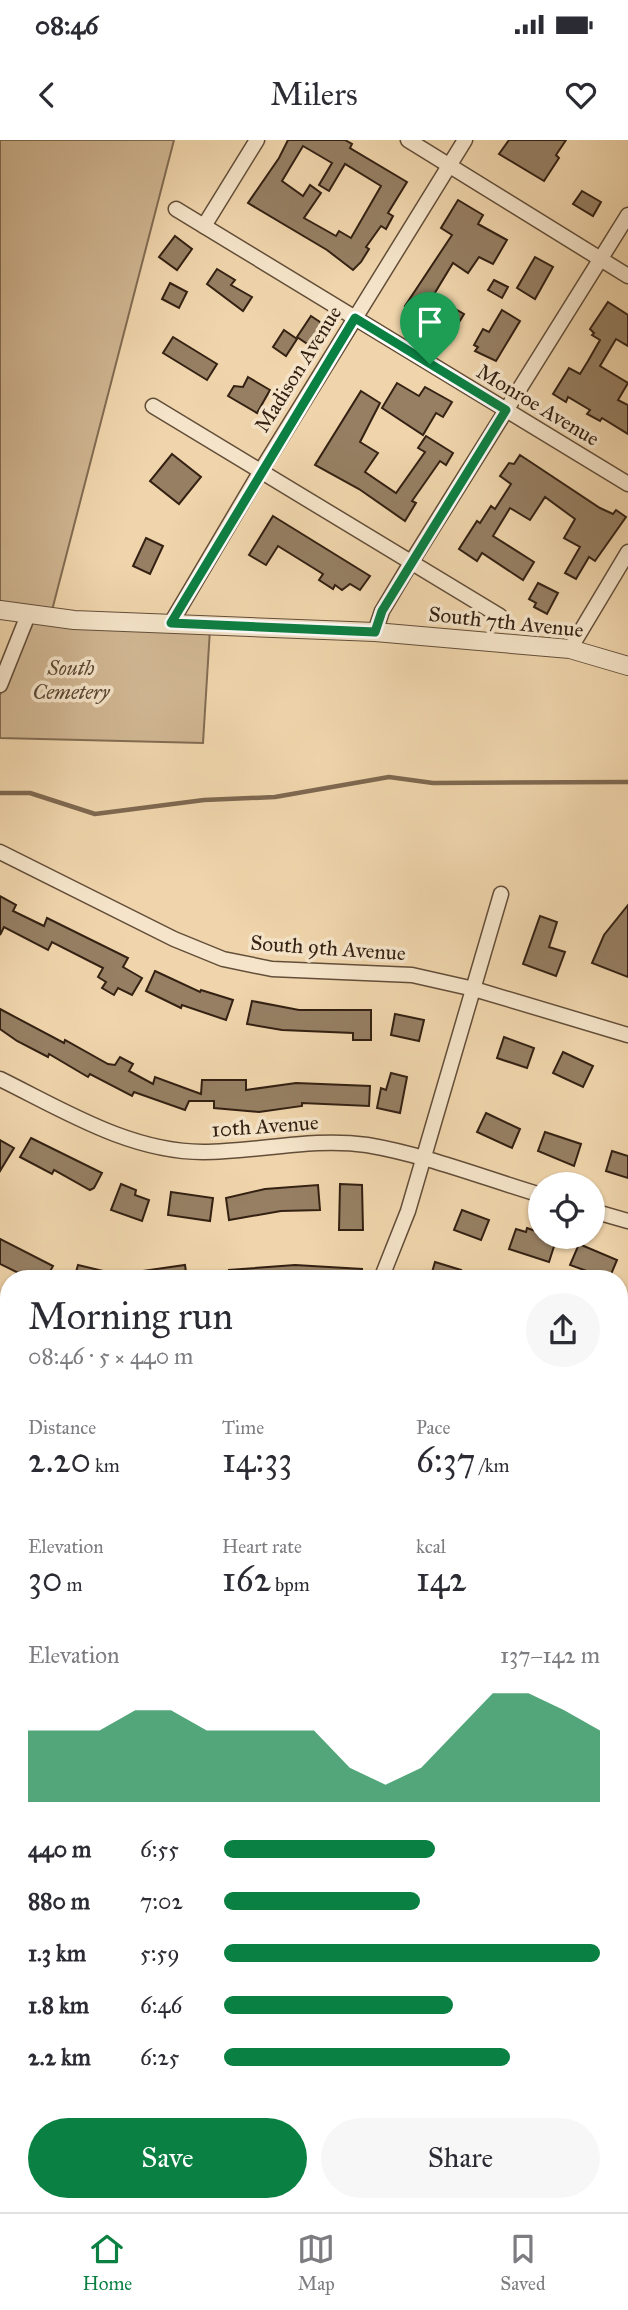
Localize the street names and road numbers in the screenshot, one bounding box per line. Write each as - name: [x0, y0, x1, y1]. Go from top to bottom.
- street label: Madison Avenue: [249, 301, 347, 437]
- street label: Monroe Avenue: [472, 358, 604, 452]
- street label: South 7th Avenue: [427, 601, 585, 643]
- street label: South 9th Avenue: [249, 930, 407, 966]
- street label: 10th Avenue: [211, 1109, 320, 1143]

